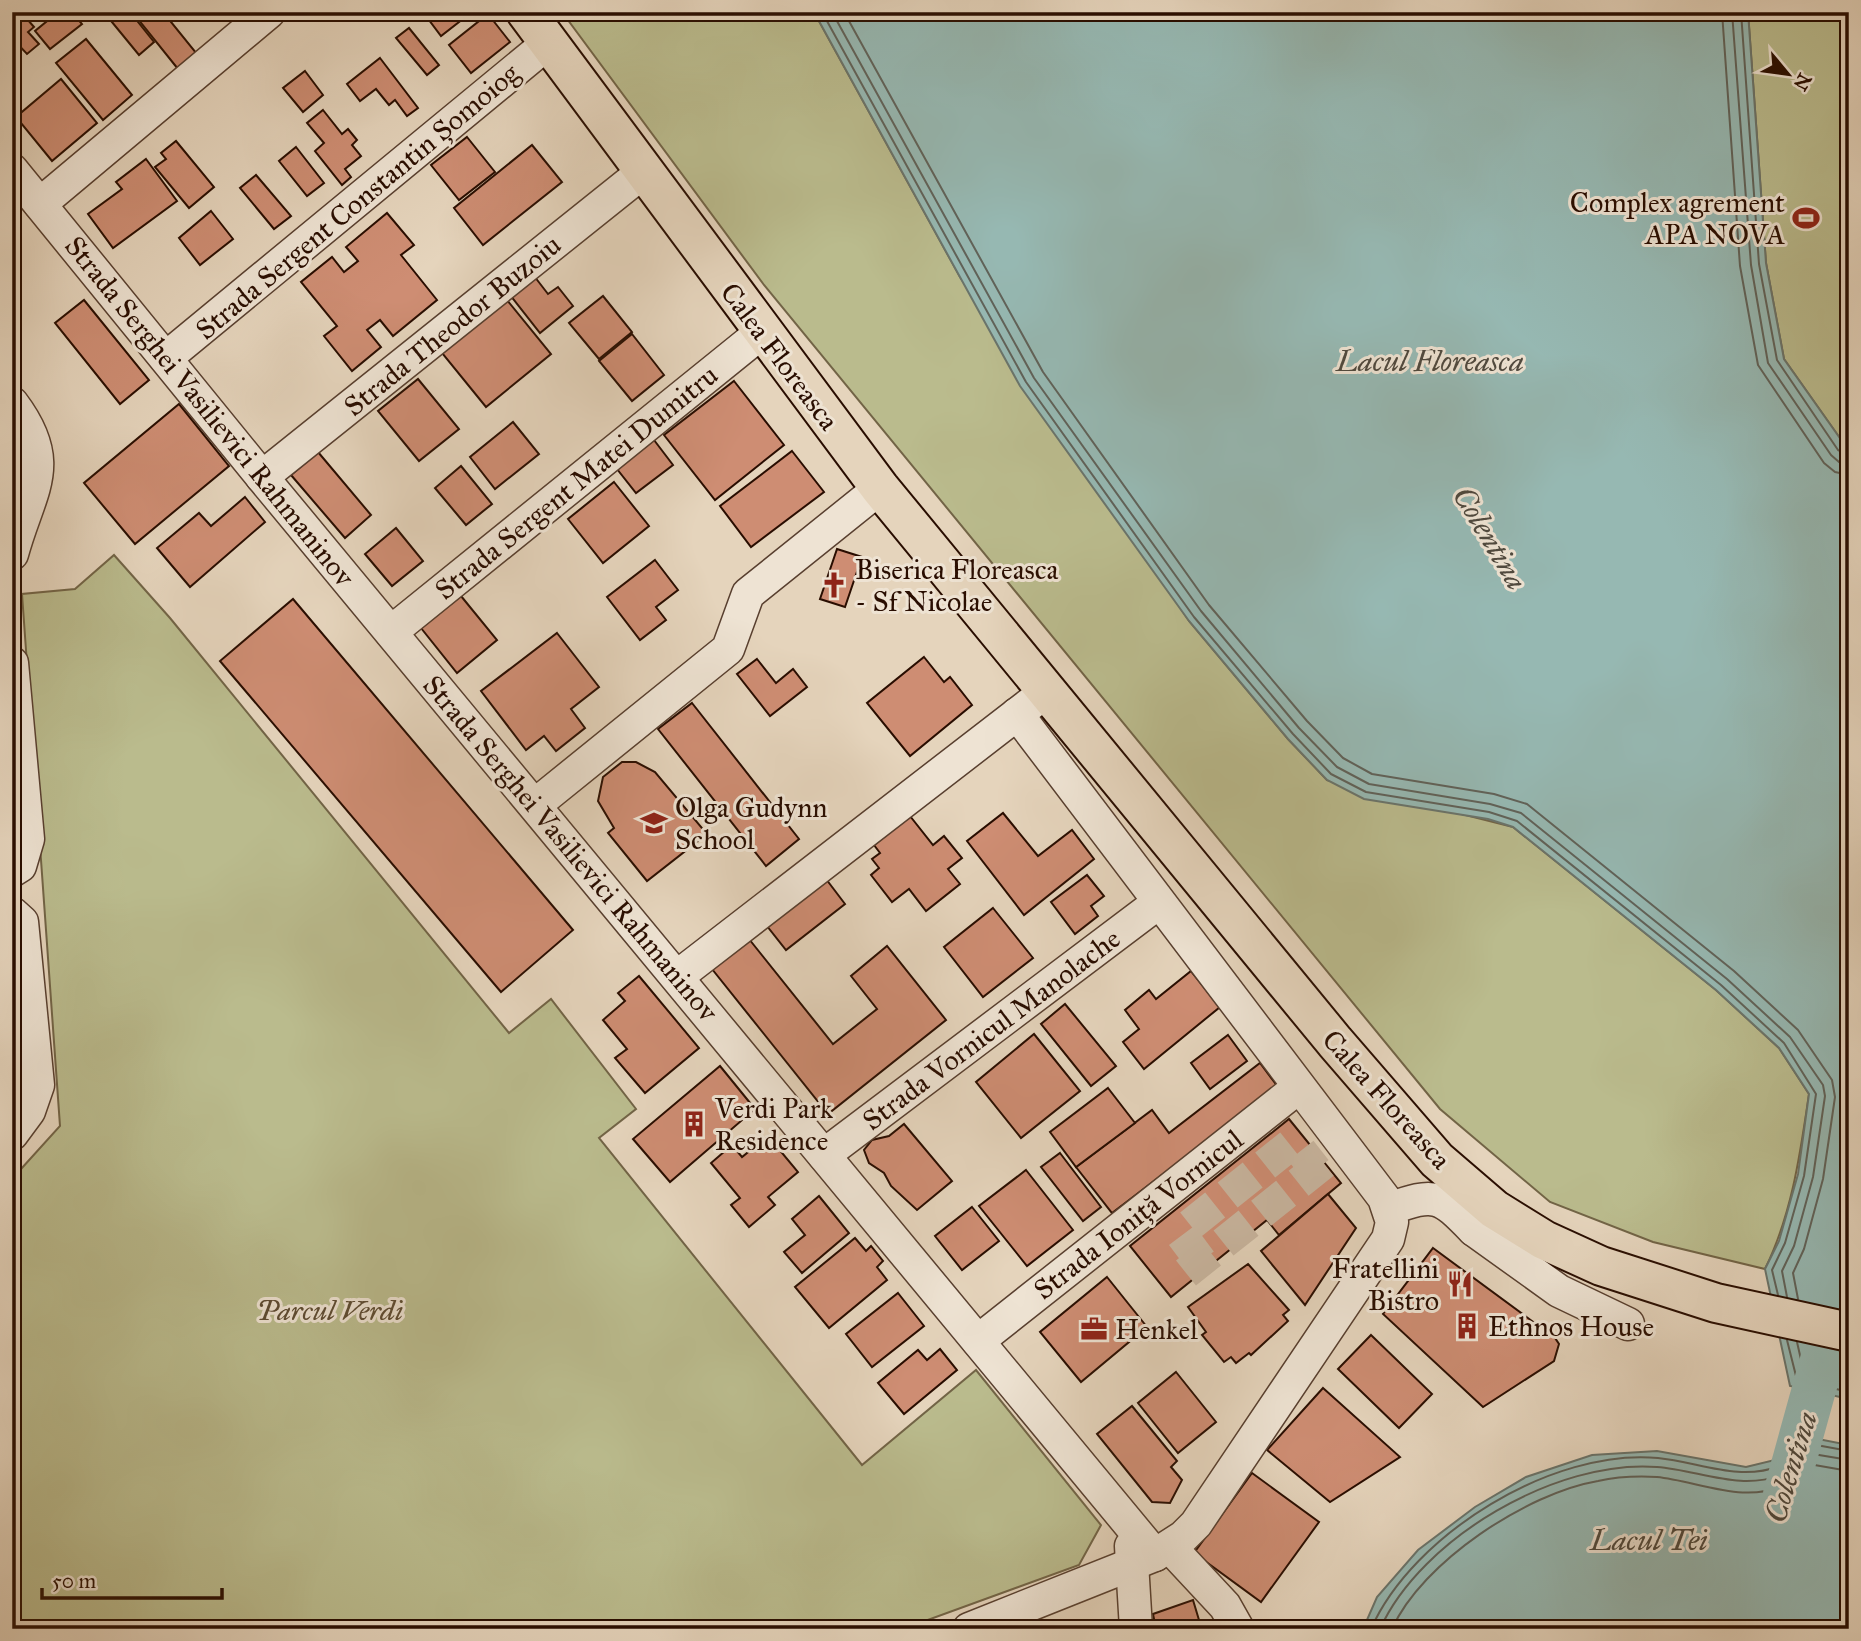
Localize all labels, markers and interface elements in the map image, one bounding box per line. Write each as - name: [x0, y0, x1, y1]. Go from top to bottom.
- north arrow: [1752, 38, 1822, 108]
- street label: Strada Sergent Constantin Șomoiog: [188, 55, 527, 347]
- text: N: [1788, 69, 1816, 95]
- place label: Complex agrement APA NOVA: [1570, 185, 1785, 252]
- sports icon: Complex agrement APA NOVA: [1791, 203, 1821, 233]
- street label: Strada Theodor Buzoiu: [337, 227, 568, 424]
- street label: Strada Serghei Vasilievici Rahmaninov: [57, 229, 363, 595]
- street label: Calea Floreasca: [713, 276, 847, 437]
- water label: Lacul Floreasca: [1334, 343, 1524, 379]
- street label: Strada Sergent Matei Dumitru: [428, 357, 725, 607]
- water label: Colentina: [1445, 480, 1535, 596]
- place label: Biserica Floreasca - Sf Nicolae: [855, 552, 1059, 619]
- church icon: Biserica Floreasca - Sf Nicolae: [819, 570, 849, 600]
- street label: Strada Serghei Vasilievici Rahmaninov: [415, 668, 727, 1030]
- place label: Olga Gudynn School: [675, 790, 827, 857]
- school or university icon: Olga Gudynn School: [639, 808, 669, 838]
- street label: Strada Vornicul Manolache: [855, 921, 1127, 1138]
- street label: Calea Floreasca: [1315, 1022, 1458, 1176]
- place label: Verdi Park Residence: [714, 1091, 833, 1158]
- building icon: Verdi Park Residence: [679, 1109, 709, 1139]
- street label: Strada Ioniță Vornicul: [1027, 1122, 1250, 1307]
- place label: Fratellini Bistro: [1332, 1251, 1439, 1318]
- restaurant icon: Fratellini Bistro: [1445, 1269, 1475, 1299]
- park label: Parcul Verdi: [257, 1293, 403, 1328]
- place label: Ethnos House: [1488, 1309, 1654, 1344]
- building icon: Ethnos House: [1452, 1311, 1482, 1341]
- place label: Henkel: [1115, 1312, 1198, 1347]
- office icon: Henkel: [1079, 1314, 1109, 1344]
- water label: Colentina: [1757, 1407, 1825, 1527]
- water label: Lacul Tei: [1588, 1522, 1708, 1558]
- scale bar: [42, 1557, 222, 1601]
- text: 50 m: [52, 1568, 97, 1594]

